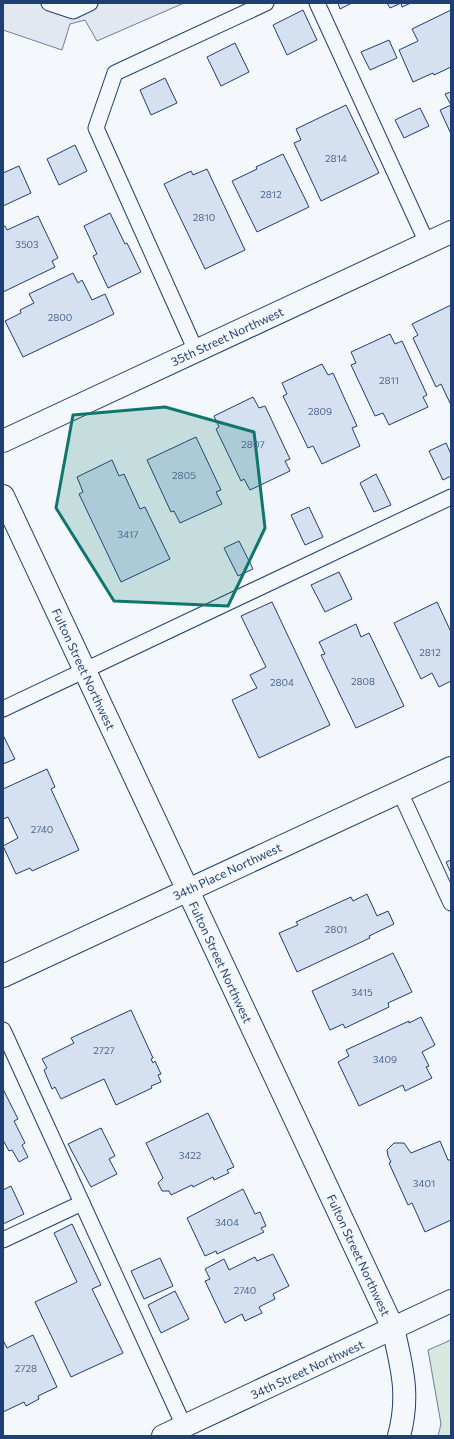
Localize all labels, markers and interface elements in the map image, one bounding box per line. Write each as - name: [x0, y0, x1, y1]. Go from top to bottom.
- house number: 2814: [325, 152, 347, 164]
- house number: 2812: [260, 188, 282, 200]
- house number: 2810: [193, 211, 215, 223]
- house number: 3503: [15, 238, 39, 250]
- street label: 35th Street Northwest: [168, 304, 286, 368]
- house number: 2800: [48, 311, 72, 323]
- house number: 2811: [379, 374, 399, 386]
- house number: 2809: [308, 405, 332, 417]
- house number: 2807: [241, 438, 265, 450]
- house number: 2805: [172, 469, 196, 481]
- house number: 3417: [118, 528, 138, 540]
- street label: Fulton Street Northwest: [50, 606, 118, 732]
- house number: 2812: [419, 646, 441, 658]
- house number: 2808: [351, 675, 375, 687]
- house number: 2804: [270, 676, 294, 688]
- house number: 2740: [31, 823, 53, 835]
- street label: 34th Place Northwest: [170, 840, 284, 902]
- street label: Fulton Street Northwest: [187, 899, 255, 1025]
- house number: 2801: [325, 923, 347, 935]
- house number: 3415: [351, 986, 373, 998]
- house number: 2727: [93, 1044, 115, 1056]
- house number: 3409: [373, 1053, 397, 1065]
- house number: 3422: [179, 1149, 202, 1161]
- house number: 3401: [413, 1177, 435, 1189]
- street label: Fulton Street Northwest: [325, 1192, 393, 1318]
- house number: 3404: [215, 1216, 239, 1228]
- house number: 2740: [234, 1284, 256, 1296]
- street label: 34th Street Northwest: [248, 1337, 366, 1401]
- house number: 2728: [15, 1362, 37, 1374]

